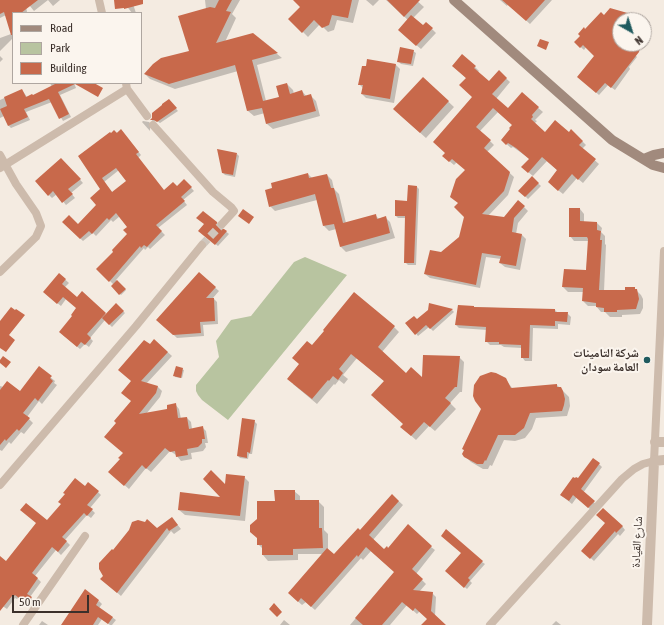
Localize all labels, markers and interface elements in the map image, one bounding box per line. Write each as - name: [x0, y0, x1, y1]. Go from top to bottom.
- legend: [12, 12, 142, 84]
- north arrow: [612, 12, 652, 52]
- text: Road: [50, 21, 73, 35]
- text: N: [633, 34, 645, 47]
- text: Park: [50, 41, 70, 55]
- text: Building: [50, 61, 87, 75]
- place label: شركة التامينات العامة سودان: [573, 346, 639, 374]
- marker: شركة التامينات العامة سودان: [642, 355, 652, 365]
- street label: شارع القيادة: [628, 516, 646, 568]
- scale bar: [14, 587, 91, 613]
- text: 50 m: [19, 595, 41, 609]

